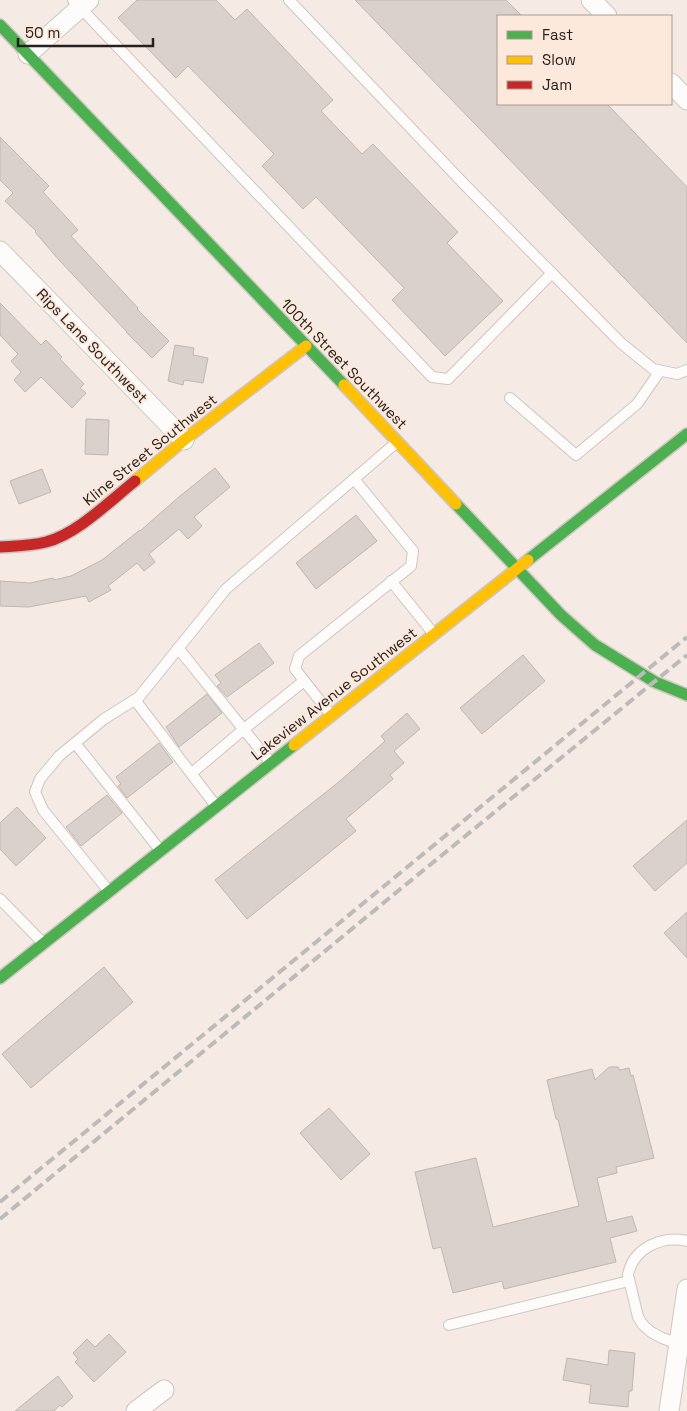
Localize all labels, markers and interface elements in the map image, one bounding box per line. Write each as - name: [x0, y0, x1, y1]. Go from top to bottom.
- scale bar: [18, 15, 152, 47]
- legend: [497, 15, 672, 105]
- text: 50 m: [25, 23, 60, 42]
- text: Fast: [542, 25, 573, 44]
- text: Slow: [542, 50, 576, 69]
- text: Jam: [542, 75, 572, 94]
- street label: Rips Lane Southwest: [33, 284, 152, 407]
- street label: 100th Street Southwest: [277, 294, 412, 433]
- street label: Kline Street Southwest: [79, 390, 221, 510]
- street label: Lakeview Avenue Southwest: [247, 623, 420, 764]

